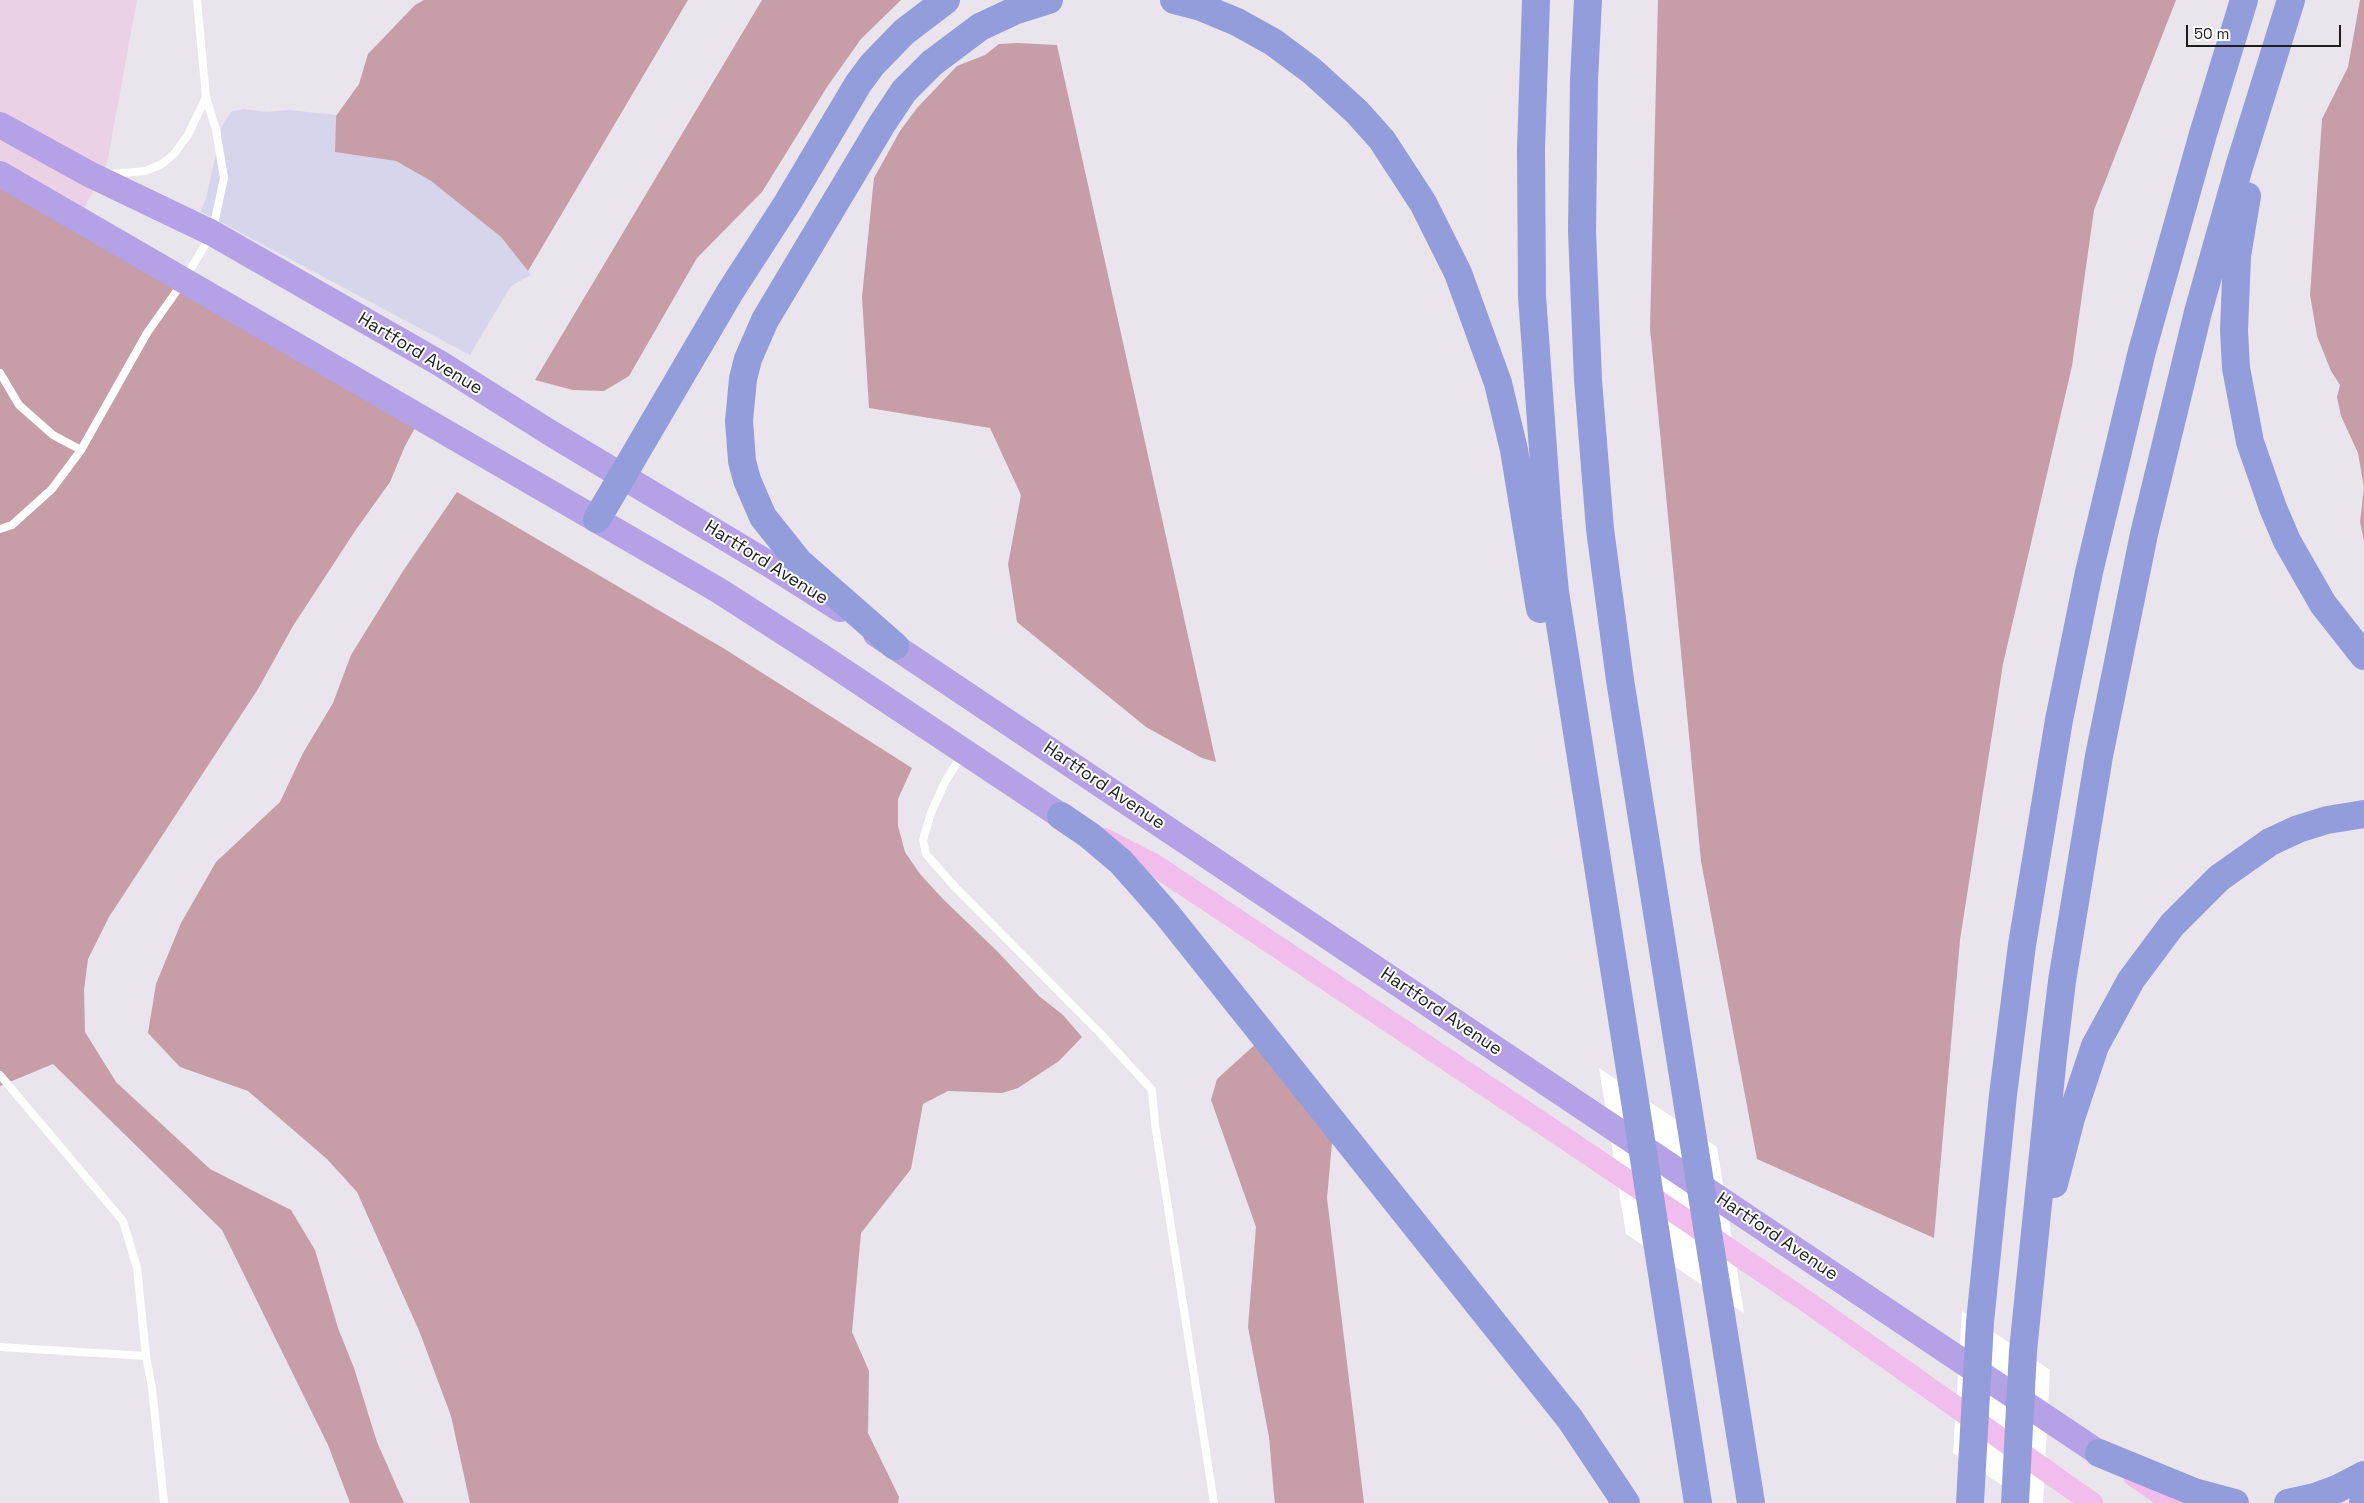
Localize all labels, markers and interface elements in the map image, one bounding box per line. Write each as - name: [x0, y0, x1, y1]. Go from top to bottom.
- scale bar: [2189, 15, 2344, 47]
- text: 50 m: [2194, 24, 2229, 43]
- street label: Hartford Avenue: [354, 308, 486, 400]
- street label: Hartford Avenue: [700, 516, 832, 610]
- street label: Hartford Avenue: [1039, 737, 1169, 835]
- street label: Hartford Avenue: [1376, 963, 1506, 1061]
- street label: Hartford Avenue: [1712, 1188, 1842, 1286]

